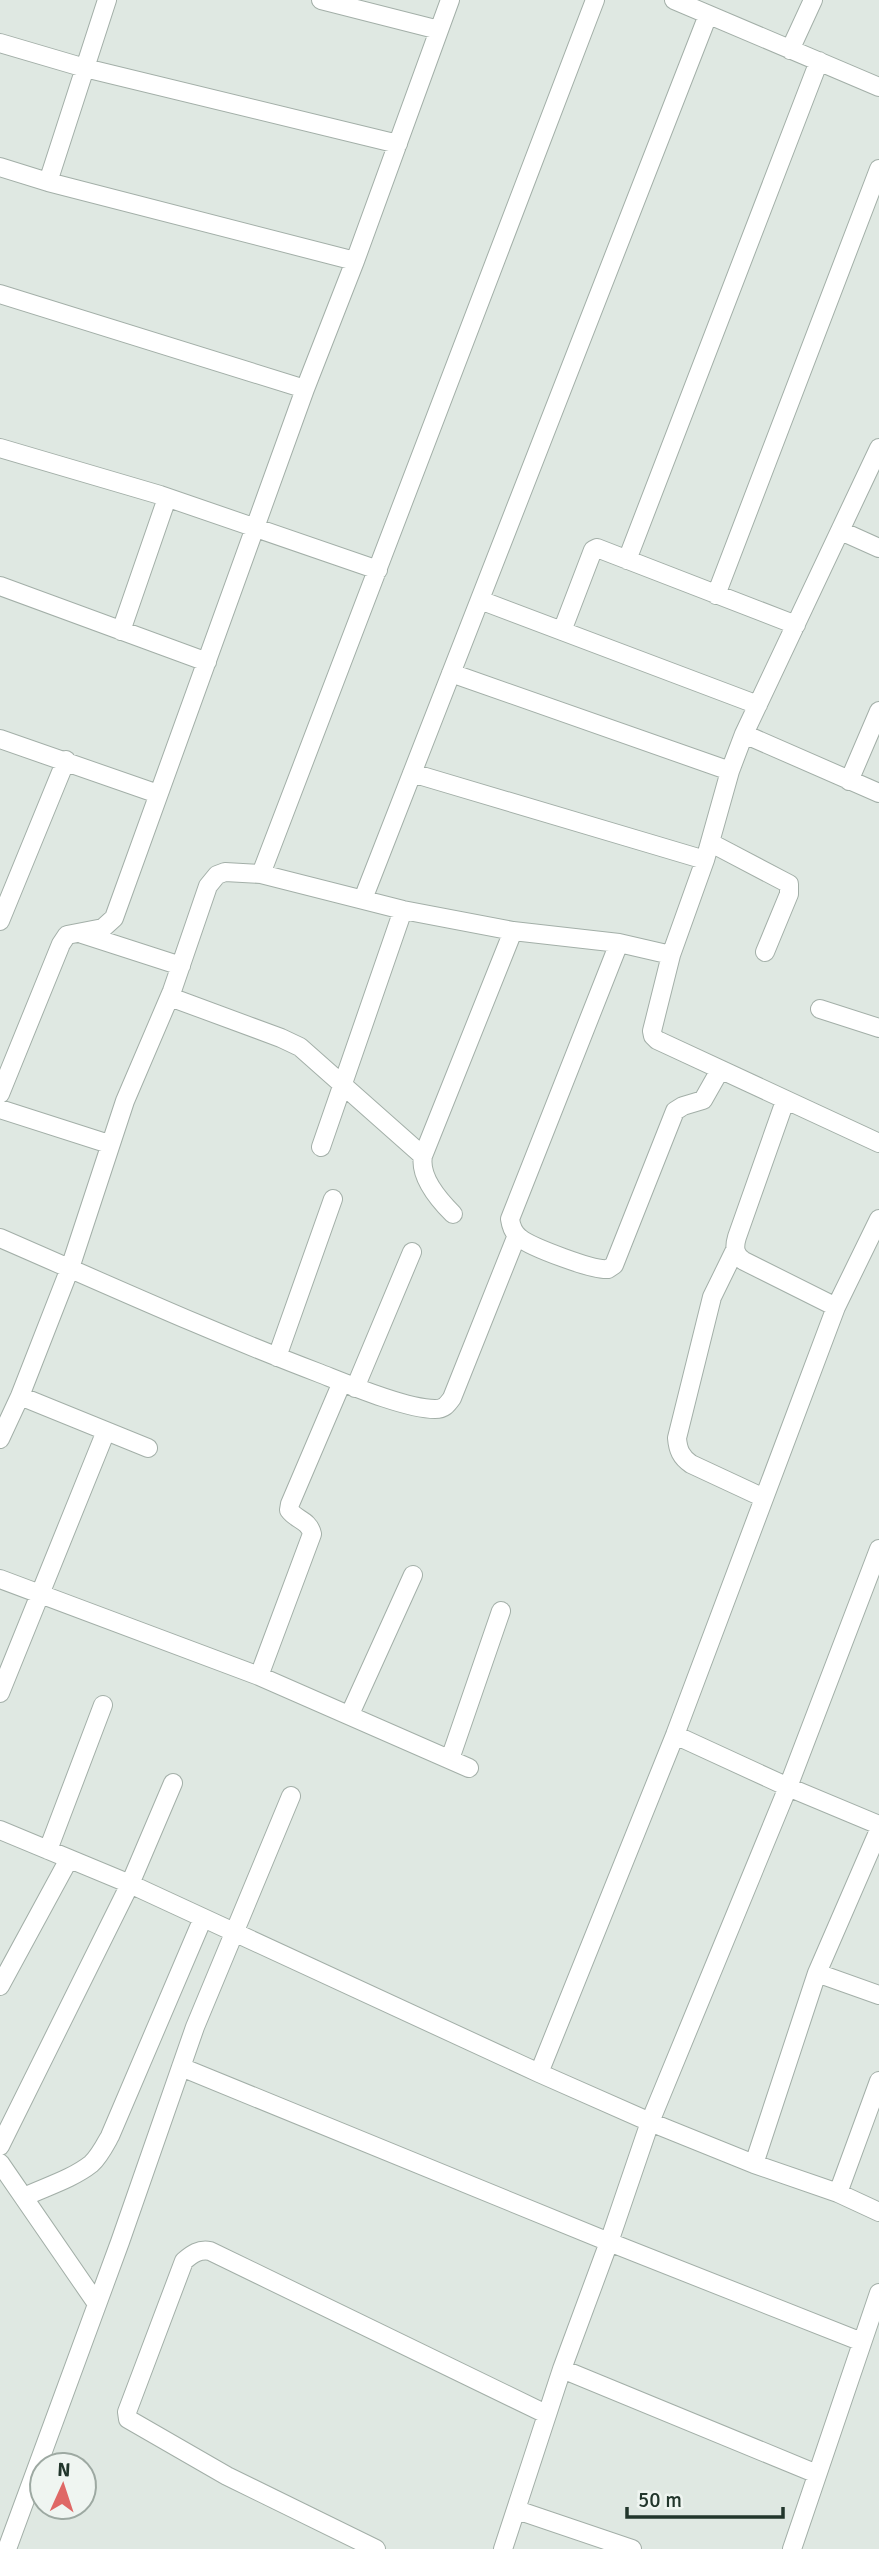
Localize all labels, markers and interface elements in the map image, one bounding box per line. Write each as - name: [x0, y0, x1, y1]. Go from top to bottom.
- north arrow: [28, 2451, 98, 2521]
- text: N: [57, 2458, 71, 2482]
- scale bar: [627, 2476, 783, 2520]
- text: 50 m: [638, 2487, 682, 2513]

